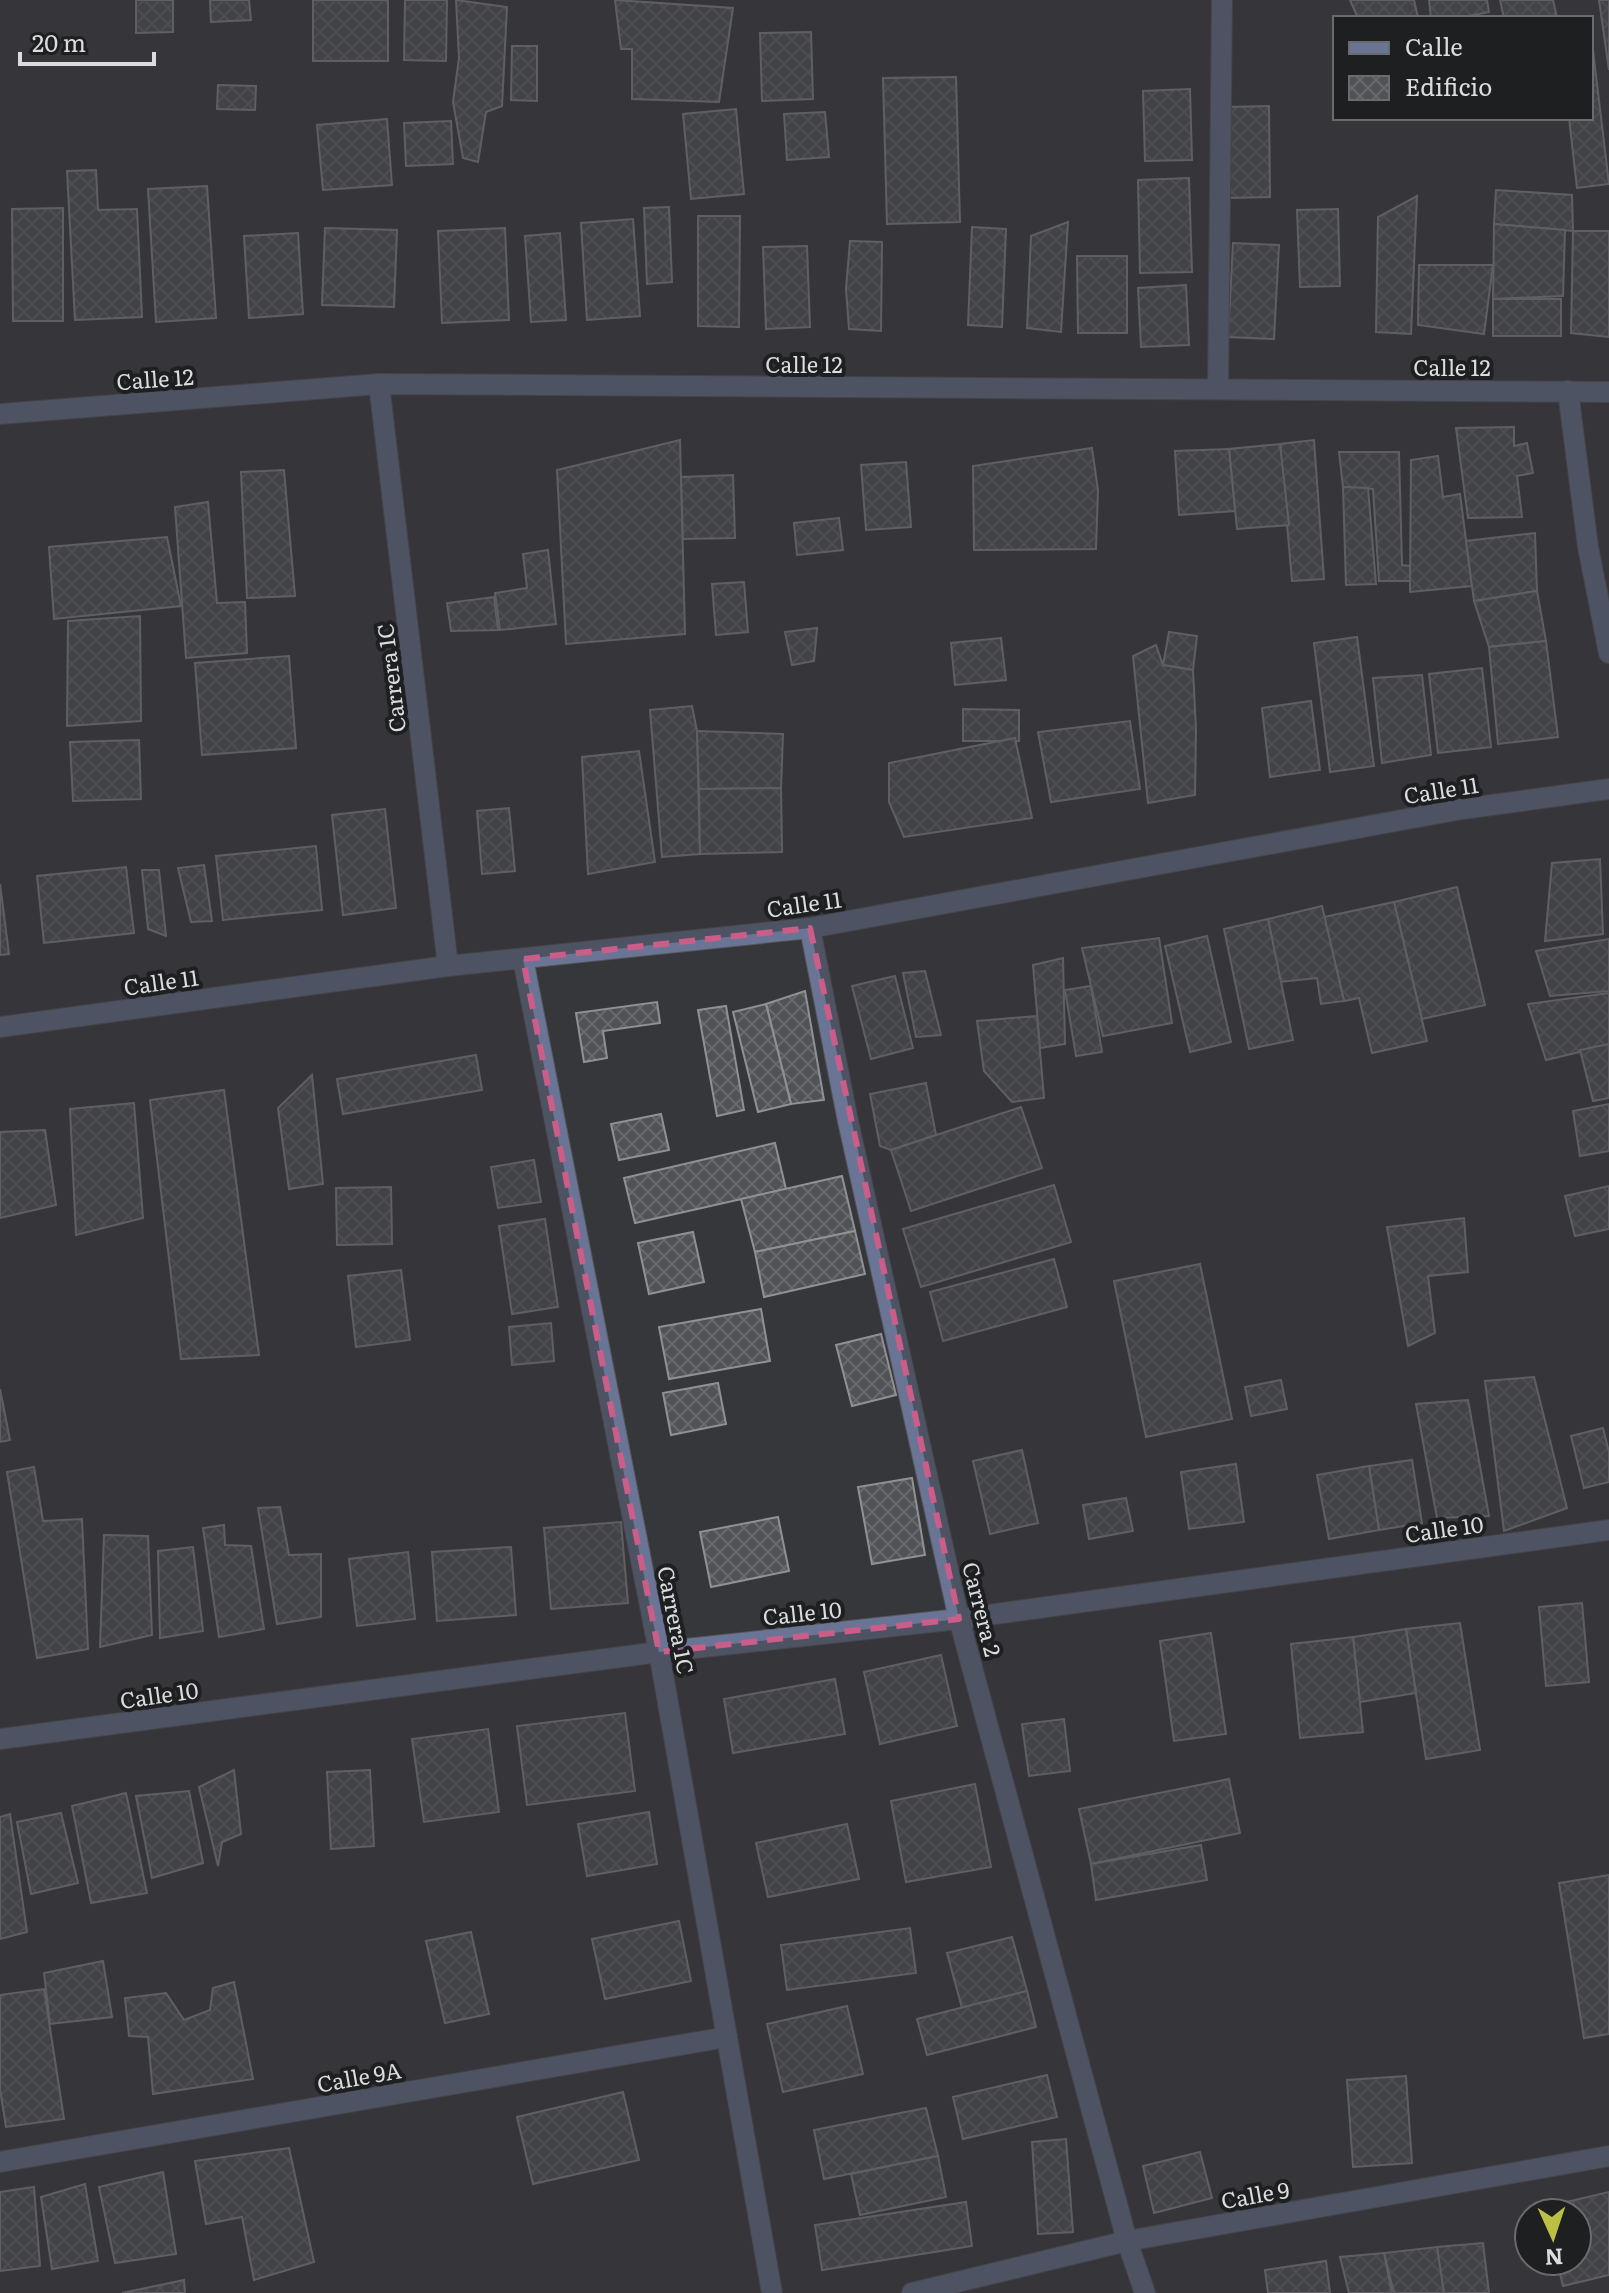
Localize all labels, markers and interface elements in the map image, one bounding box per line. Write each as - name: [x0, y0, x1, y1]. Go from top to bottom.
- scale bar: [20, 16, 154, 66]
- legend: [1333, 16, 1593, 120]
- text: 20 m: [32, 24, 86, 59]
- text: Calle: [1405, 28, 1463, 63]
- text: Edificio: [1405, 68, 1492, 103]
- street label: Calle 12: [765, 347, 843, 380]
- street label: Calle 12: [1413, 350, 1491, 383]
- street label: Calle 12: [115, 359, 195, 397]
- street label: Carrera 1C: [367, 622, 413, 734]
- street label: Calle 11: [1401, 767, 1481, 811]
- street label: Calle 11: [764, 881, 844, 925]
- street label: Calle 11: [121, 959, 201, 1003]
- street label: Calle 10: [1403, 1506, 1485, 1550]
- street label: Carrera 2: [955, 1558, 1011, 1660]
- street label: Carrera 1C: [650, 1563, 704, 1677]
- street label: Calle 10: [761, 1591, 843, 1633]
- street label: Calle 10: [118, 1672, 200, 1716]
- street label: Calle 9A: [314, 2052, 404, 2100]
- street label: Calle 9: [1218, 2172, 1292, 2216]
- north arrow: [1513, 2197, 1593, 2277]
- text: N: [1544, 2242, 1564, 2275]

